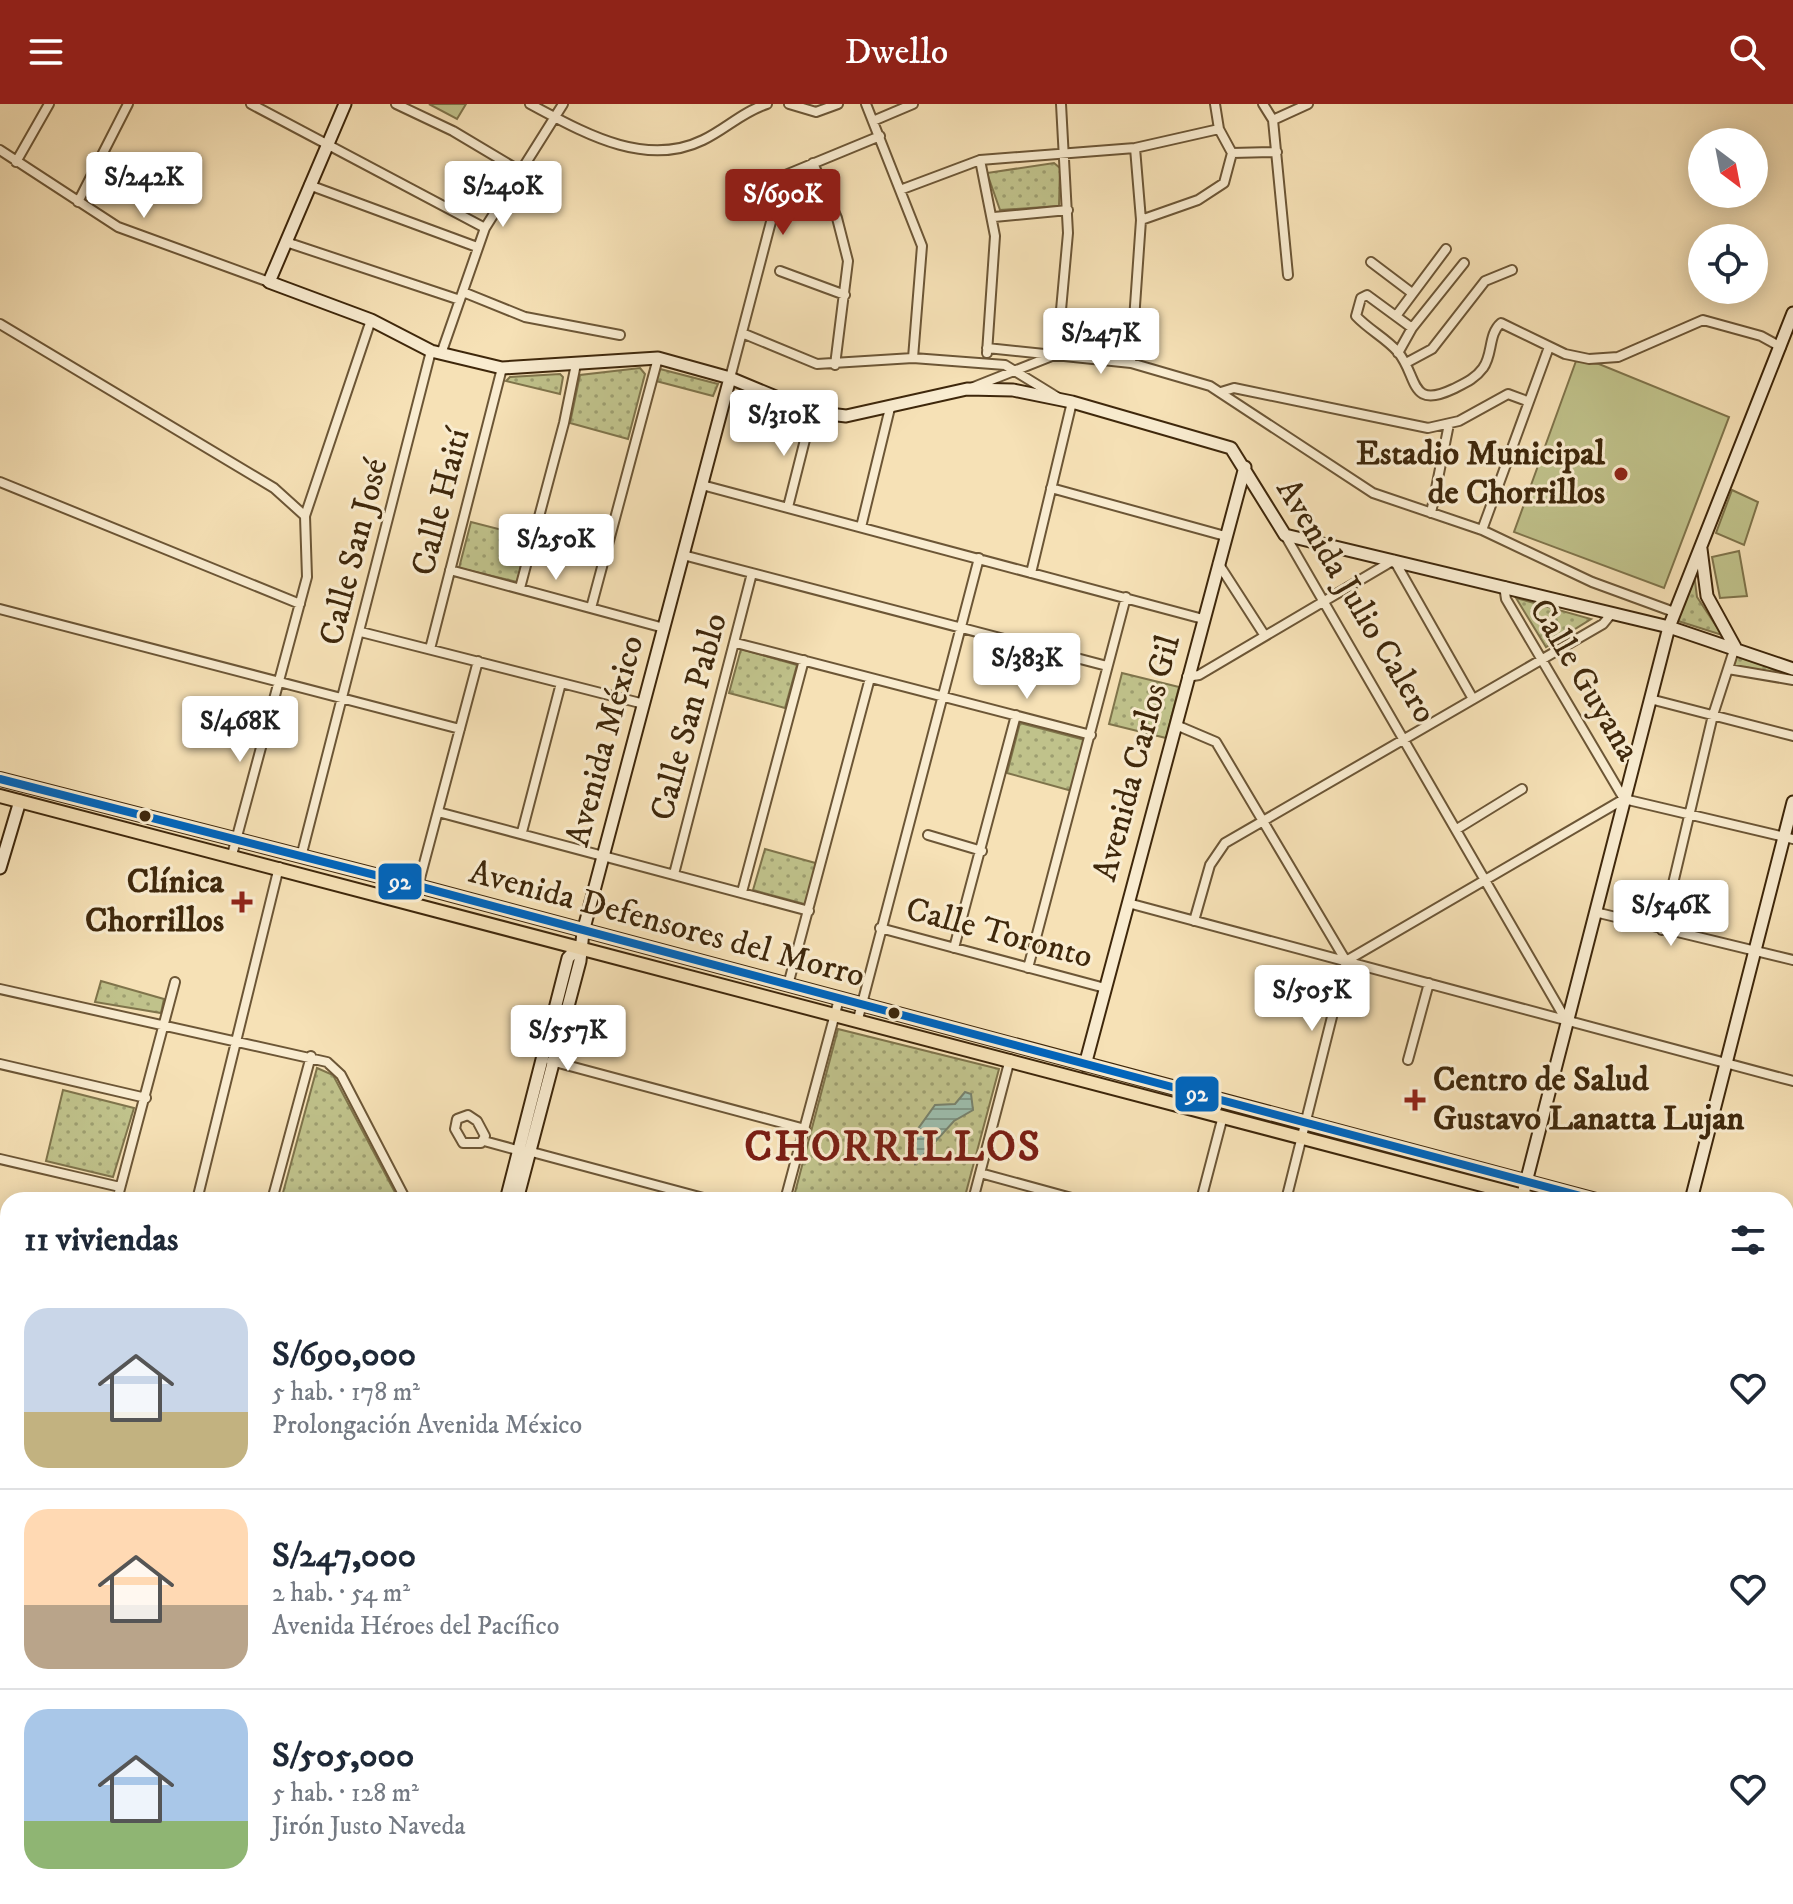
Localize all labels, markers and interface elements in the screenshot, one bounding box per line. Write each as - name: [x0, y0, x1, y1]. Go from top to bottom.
- icon: menu: [24, 30, 68, 74]
- text: Dwello: [845, 30, 948, 75]
- icon: search: [1725, 30, 1769, 74]
- north arrow: [1688, 128, 1768, 208]
- map controls: [1688, 128, 1768, 304]
- pin: S/242K: [79, 152, 209, 220]
- text: S/242K: [104, 161, 184, 194]
- pin: S/240K: [438, 161, 568, 229]
- pin: S/690K: [718, 169, 848, 237]
- text: S/240K: [463, 170, 543, 203]
- text: S/690K: [743, 178, 823, 211]
- button: locate: [1688, 224, 1768, 304]
- pin: S/247K: [1036, 308, 1166, 376]
- text: S/247K: [1061, 317, 1141, 350]
- pin: S/310K: [719, 390, 849, 458]
- text: S/310K: [748, 399, 820, 432]
- street label: Calle Haití: [402, 422, 480, 580]
- place label: Estadio Municipal de Chorrillos: [1356, 433, 1606, 514]
- street label: Calle San José: [311, 454, 397, 650]
- marker: Estadio Municipal de Chorrillos: [1612, 465, 1630, 483]
- street label: Avenida Julio Calero: [1266, 471, 1446, 731]
- pin: S/250K: [491, 514, 621, 582]
- text: S/250K: [517, 523, 595, 556]
- street label: Calle Guyana: [1519, 591, 1649, 769]
- street label: Calle San Pablo: [641, 609, 737, 825]
- street label: Avenida Carlos Gil: [1084, 630, 1190, 885]
- street label: Avenida México: [557, 631, 653, 851]
- pin: S/383K: [962, 633, 1092, 701]
- text: S/383K: [991, 642, 1063, 675]
- pin: S/468K: [175, 696, 305, 764]
- text: S/468K: [200, 705, 280, 738]
- unlabelled marker: [137, 808, 153, 824]
- street label: Avenida Defensores del Morro: [465, 851, 869, 997]
- place label: Clínica Chorrillos: [85, 861, 225, 942]
- line badge: 92: [377, 862, 423, 901]
- text: 92: [387, 869, 412, 896]
- pin: S/546K: [1606, 880, 1736, 948]
- street label: Calle Toronto: [901, 888, 1097, 978]
- text: S/546K: [1631, 889, 1711, 922]
- marker: Clínica Chorrillos: [231, 891, 253, 913]
- pin: S/505K: [1247, 965, 1377, 1033]
- text: S/505K: [1273, 974, 1351, 1007]
- pin: S/557K: [503, 1005, 633, 1073]
- unlabelled marker: [886, 1005, 902, 1021]
- text: S/557K: [529, 1014, 607, 1047]
- place label: Centro de Salud Gustavo Lanatta Lujan: [1433, 1059, 1745, 1140]
- line badge: 92: [1174, 1075, 1220, 1113]
- text: 92: [1184, 1081, 1209, 1108]
- marker: Centro de Salud Gustavo Lanatta Lujan: [1404, 1089, 1426, 1111]
- district label: CHORRILLOS: [744, 1122, 1042, 1174]
- icon: filters: [1726, 1218, 1770, 1262]
- text: 11 viviendas: [24, 1219, 178, 1261]
- text: S/690,000: [272, 1334, 416, 1376]
- icon: home: [88, 1340, 184, 1436]
- icon: heart: [1726, 1366, 1770, 1410]
- text: 5 hab. · 178 m²: [272, 1376, 420, 1409]
- text: Prolongación Avenida México: [272, 1409, 582, 1442]
- text: S/247,000: [272, 1535, 416, 1577]
- icon: home: [88, 1541, 184, 1637]
- icon: heart: [1726, 1567, 1770, 1611]
- text: 2 hab. · 54 m²: [272, 1577, 410, 1610]
- text: Avenida Héroes del Pacífico: [272, 1610, 559, 1643]
- text: S/505,000: [272, 1735, 414, 1777]
- icon: home: [88, 1741, 184, 1837]
- icon: heart: [1726, 1767, 1770, 1811]
- text: 5 hab. · 128 m²: [272, 1777, 419, 1810]
- text: Jirón Justo Naveda: [272, 1810, 465, 1843]

